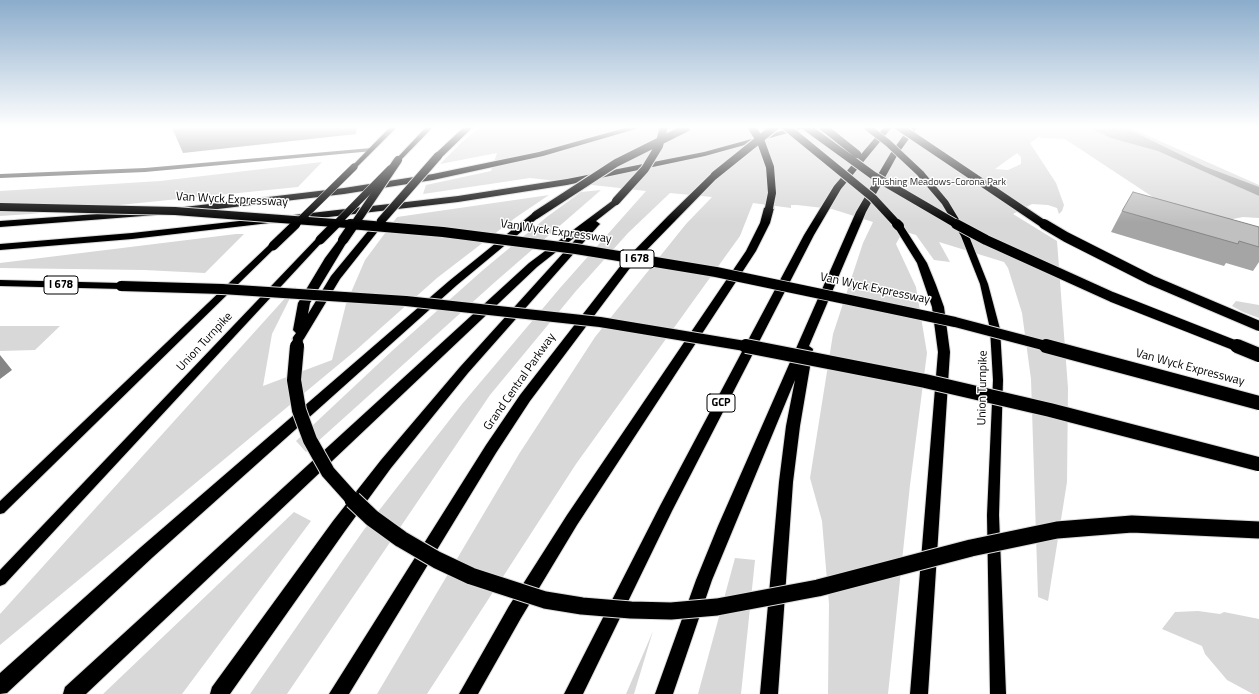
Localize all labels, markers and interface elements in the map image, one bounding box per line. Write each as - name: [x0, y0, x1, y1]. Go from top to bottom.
- park label: Flushing Meadows-Corona Park: [872, 177, 1006, 189]
- street label: Van Wyck Expressway: [176, 190, 288, 210]
- street label: Van Wyck Expressway: [499, 217, 613, 247]
- road number: I 678: [620, 250, 654, 268]
- street label: Van Wyck Expressway: [819, 270, 931, 308]
- road number: I 678: [44, 276, 78, 294]
- street label: Union Turnpike: [174, 310, 236, 374]
- street label: Grand Central Parkway: [481, 331, 559, 433]
- street label: Van Wyck Expressway: [1134, 347, 1246, 389]
- street label: Union Turnpike: [975, 350, 991, 426]
- road number: GCP: [707, 394, 735, 412]

